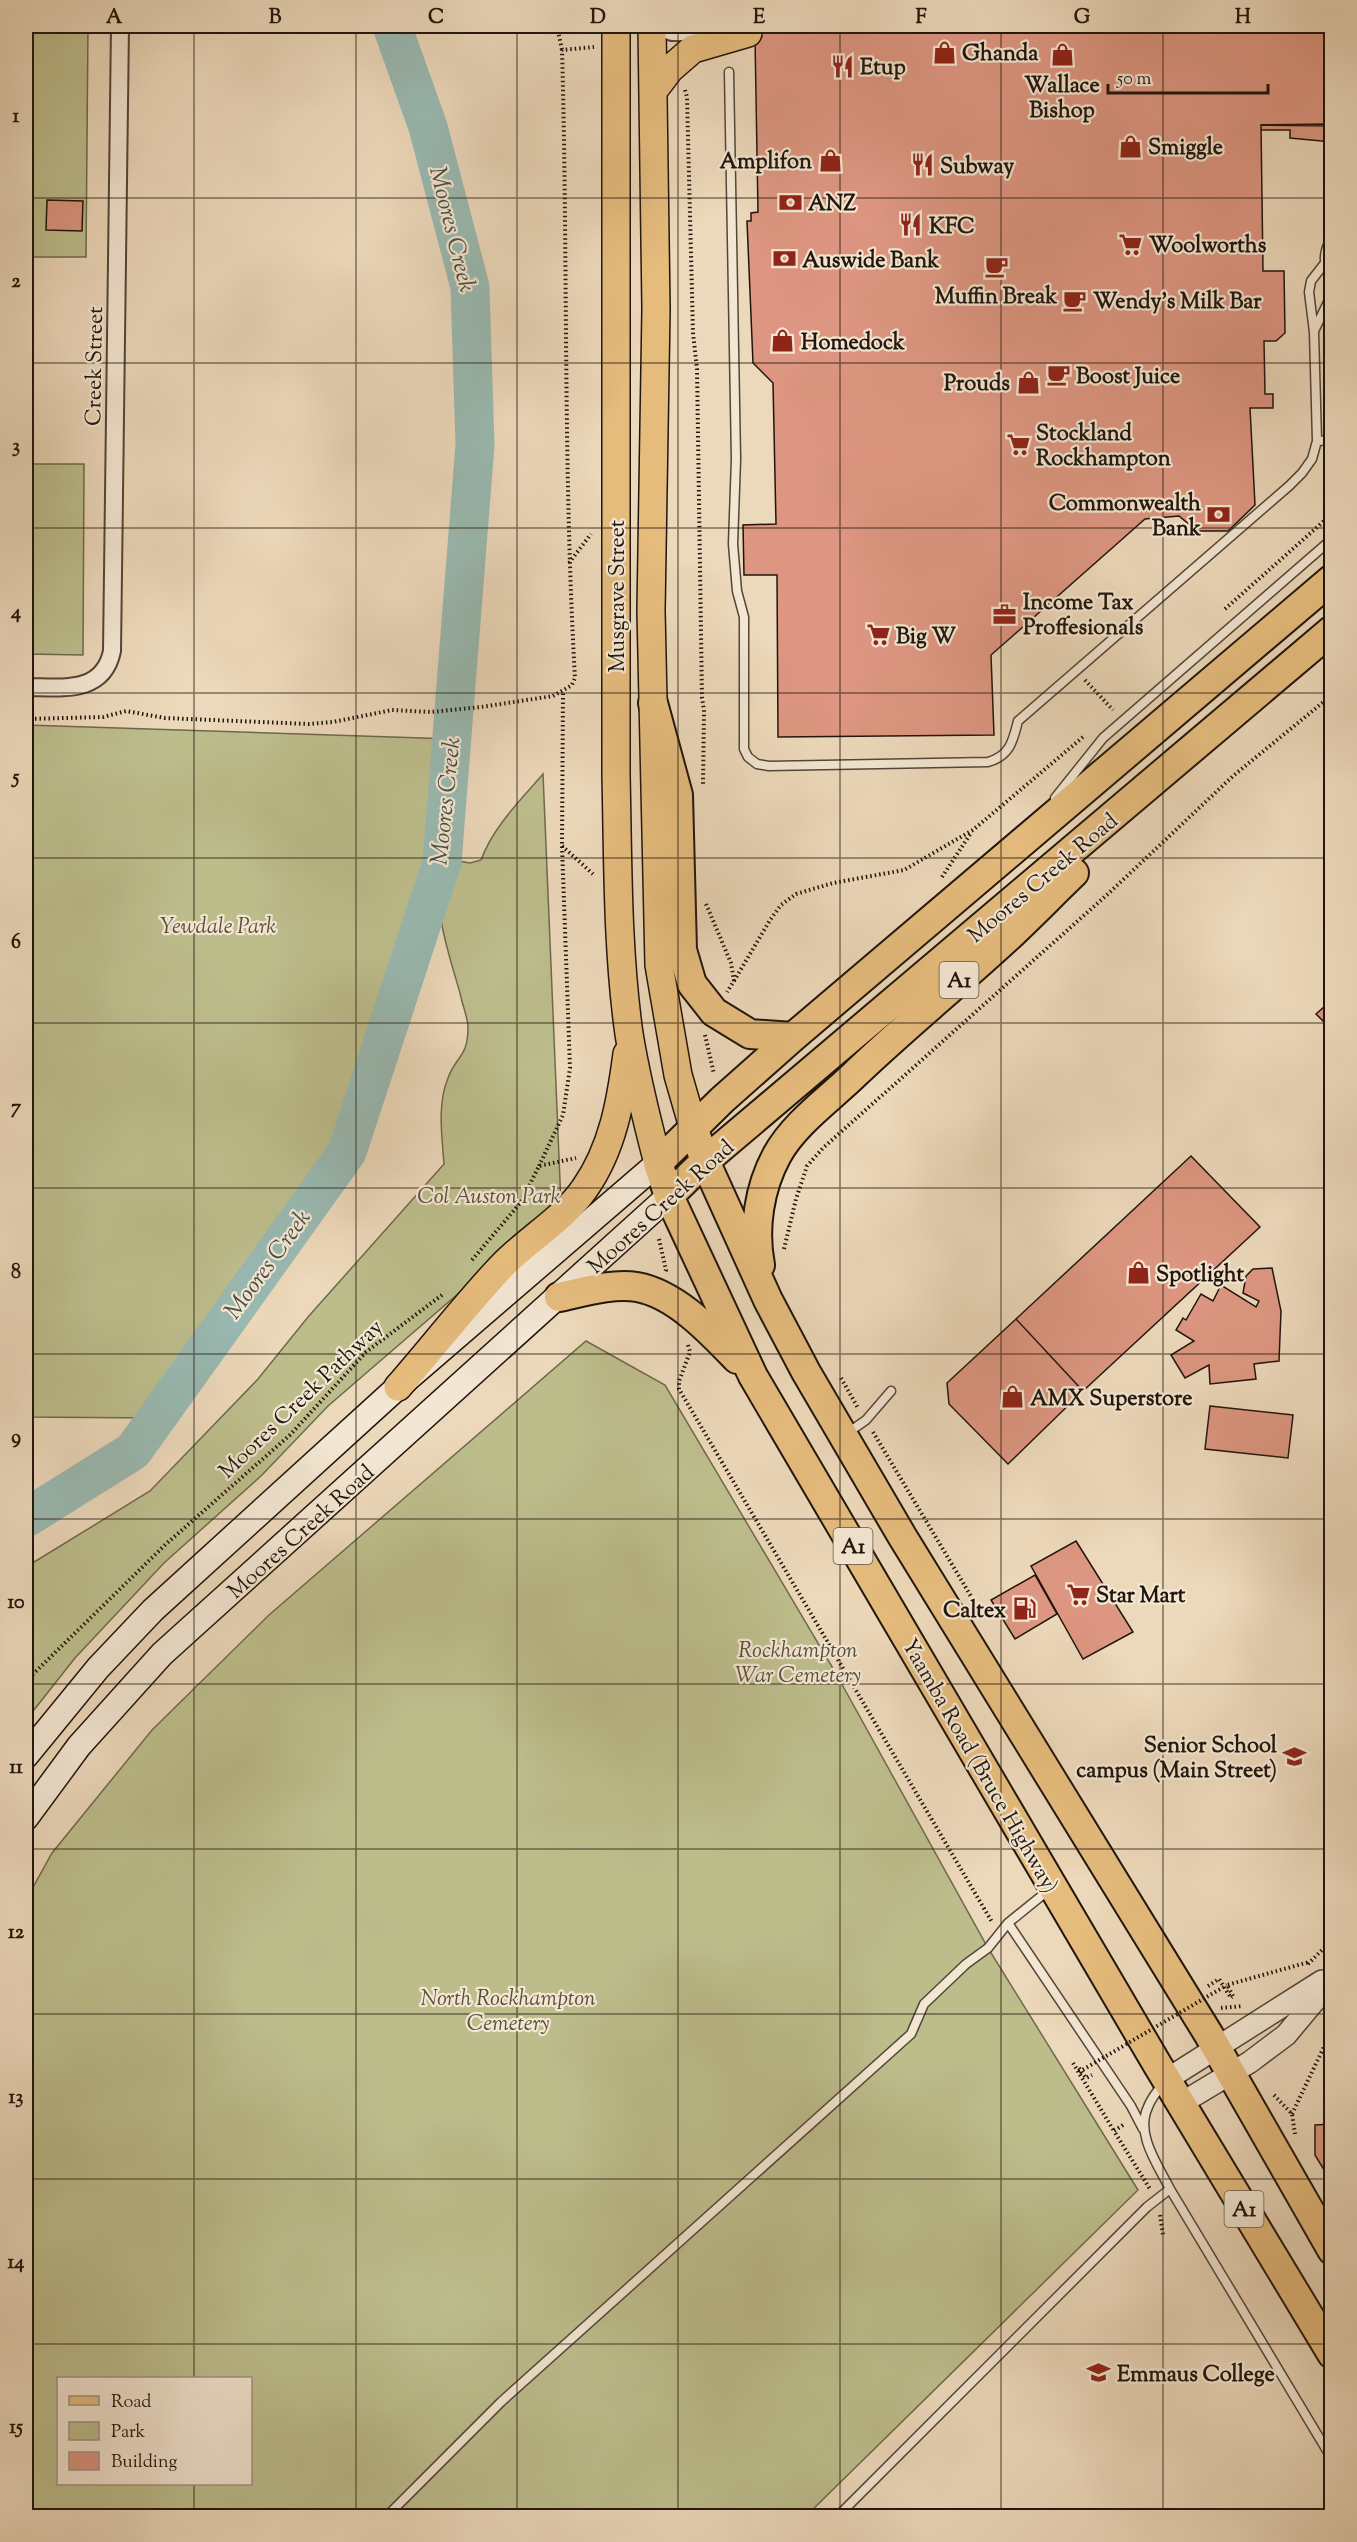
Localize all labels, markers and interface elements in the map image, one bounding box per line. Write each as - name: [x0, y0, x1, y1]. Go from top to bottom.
- text: A: [106, 4, 123, 33]
- text: B: [269, 4, 282, 33]
- text: C: [428, 4, 444, 33]
- text: D: [590, 4, 606, 33]
- text: E: [753, 4, 766, 33]
- text: F: [915, 4, 927, 33]
- text: G: [1074, 4, 1091, 33]
- text: H: [1235, 4, 1251, 33]
- shop icon: Ghanda: [931, 39, 957, 65]
- place label: Ghanda: [962, 39, 1039, 71]
- shop icon: Wallace Bishop: [1049, 42, 1075, 68]
- restaurant icon: Etup: [829, 53, 855, 79]
- place label: Etup: [860, 53, 906, 85]
- scale bar: [1108, 57, 1268, 95]
- text: 50 m: [1116, 67, 1152, 93]
- place label: Wallace Bishop: [1024, 71, 1100, 128]
- text: 1: [13, 103, 20, 132]
- shop icon: Smiggle: [1117, 133, 1143, 159]
- place label: Smiggle: [1148, 133, 1223, 165]
- place label: Amplifon: [719, 147, 812, 179]
- shop icon: Amplifon: [817, 147, 843, 173]
- restaurant icon: Subway: [909, 152, 935, 178]
- place label: Subway: [940, 152, 1014, 184]
- water label: Moores Creek: [419, 163, 483, 296]
- bank icon: ANZ: [777, 189, 803, 215]
- place label: ANZ: [808, 189, 856, 221]
- restaurant icon: KFC: [898, 212, 924, 238]
- place label: KFC: [929, 212, 975, 244]
- supermarket icon: Woolworths: [1118, 231, 1144, 257]
- place label: Woolworths: [1149, 231, 1267, 263]
- bank icon: Auswide Bank: [771, 246, 797, 272]
- place label: Auswide Bank: [802, 246, 939, 278]
- cafe icon: Muffin Break: [983, 253, 1009, 279]
- text: 2: [11, 268, 21, 297]
- place label: Muffin Break: [935, 282, 1057, 314]
- cafe icon: Wendy's Milk Bar: [1062, 287, 1088, 313]
- place label: Wendy's Milk Bar: [1093, 287, 1262, 319]
- street label: Creek Street: [79, 306, 113, 426]
- shop icon: Homedock: [770, 328, 796, 354]
- place label: Homedock: [801, 328, 905, 360]
- cafe icon: Boost Juice: [1045, 362, 1071, 388]
- place label: Boost Juice: [1076, 362, 1180, 394]
- place label: Prouds: [944, 369, 1010, 401]
- shop icon: Prouds: [1015, 369, 1041, 395]
- place label: Stockland Rockhampton: [1036, 419, 1171, 476]
- supermarket icon: Stockland Rockhampton: [1005, 432, 1031, 458]
- text: 3: [12, 433, 20, 462]
- place label: Commonwealth Bank: [1049, 489, 1201, 546]
- bank icon: Commonwealth Bank: [1206, 502, 1232, 528]
- street label: Musgrave Street: [603, 519, 635, 672]
- place label: Income Tax Proffesionals: [1023, 588, 1144, 645]
- text: 4: [10, 599, 21, 628]
- office icon: Income Tax Proffesionals: [992, 601, 1018, 627]
- supermarket icon: Big W: [865, 622, 891, 648]
- place label: Big W: [896, 622, 956, 654]
- water label: Moores Creek: [423, 735, 471, 867]
- text: 5: [11, 764, 20, 793]
- street label: Moores Creek Road: [962, 807, 1126, 952]
- park label: Yewdale Park: [160, 912, 276, 944]
- text: 6: [11, 929, 21, 958]
- road number: A1: [940, 962, 978, 998]
- text: 7: [11, 1094, 22, 1123]
- street label: Moores Creek Road: [581, 1133, 743, 1283]
- park label: Col Auston Park: [417, 1182, 561, 1214]
- water label: Moores Creek: [217, 1203, 320, 1327]
- text: 8: [11, 1259, 21, 1288]
- shop icon: Spotlight: [1125, 1260, 1151, 1286]
- place label: Spotlight: [1156, 1260, 1244, 1292]
- street label: Moores Creek Pathway: [213, 1313, 392, 1487]
- shop icon: AMX Superstore: [999, 1384, 1025, 1410]
- place label: AMX Superstore: [1030, 1384, 1193, 1416]
- text: 9: [11, 1424, 21, 1453]
- street label: Moores Creek Road: [221, 1458, 383, 1608]
- road number: A1: [834, 1528, 872, 1564]
- supermarket icon: Star Mart: [1065, 1581, 1091, 1607]
- place label: Star Mart: [1096, 1581, 1186, 1613]
- text: 10: [7, 1589, 25, 1618]
- place label: Caltex: [943, 1596, 1006, 1628]
- fuel station icon: Caltex: [1011, 1596, 1037, 1622]
- street label: Yaamba Road (Bruce Highway): [892, 1633, 1065, 1900]
- park label: Rockhampton War Cemetery: [735, 1636, 861, 1693]
- place label: Senior School campus (Main Street): [1076, 1731, 1278, 1788]
- school or university icon: Senior School campus (Main Street): [1282, 1744, 1308, 1770]
- text: 11: [9, 1754, 23, 1783]
- text: 12: [8, 1919, 25, 1948]
- park label: North Rockhampton Cemetery: [420, 1984, 596, 2041]
- text: 13: [9, 2084, 23, 2113]
- road number: A1: [1224, 2191, 1264, 2227]
- text: 14: [8, 2249, 24, 2278]
- school or university icon: Emmaus College: [1086, 2360, 1112, 2386]
- place label: Emmaus College: [1117, 2360, 1275, 2392]
- legend: [57, 2377, 252, 2485]
- text: Road: [111, 2390, 151, 2416]
- text: 15: [9, 2414, 23, 2443]
- text: Park: [111, 2420, 146, 2446]
- text: Building: [111, 2450, 177, 2476]

